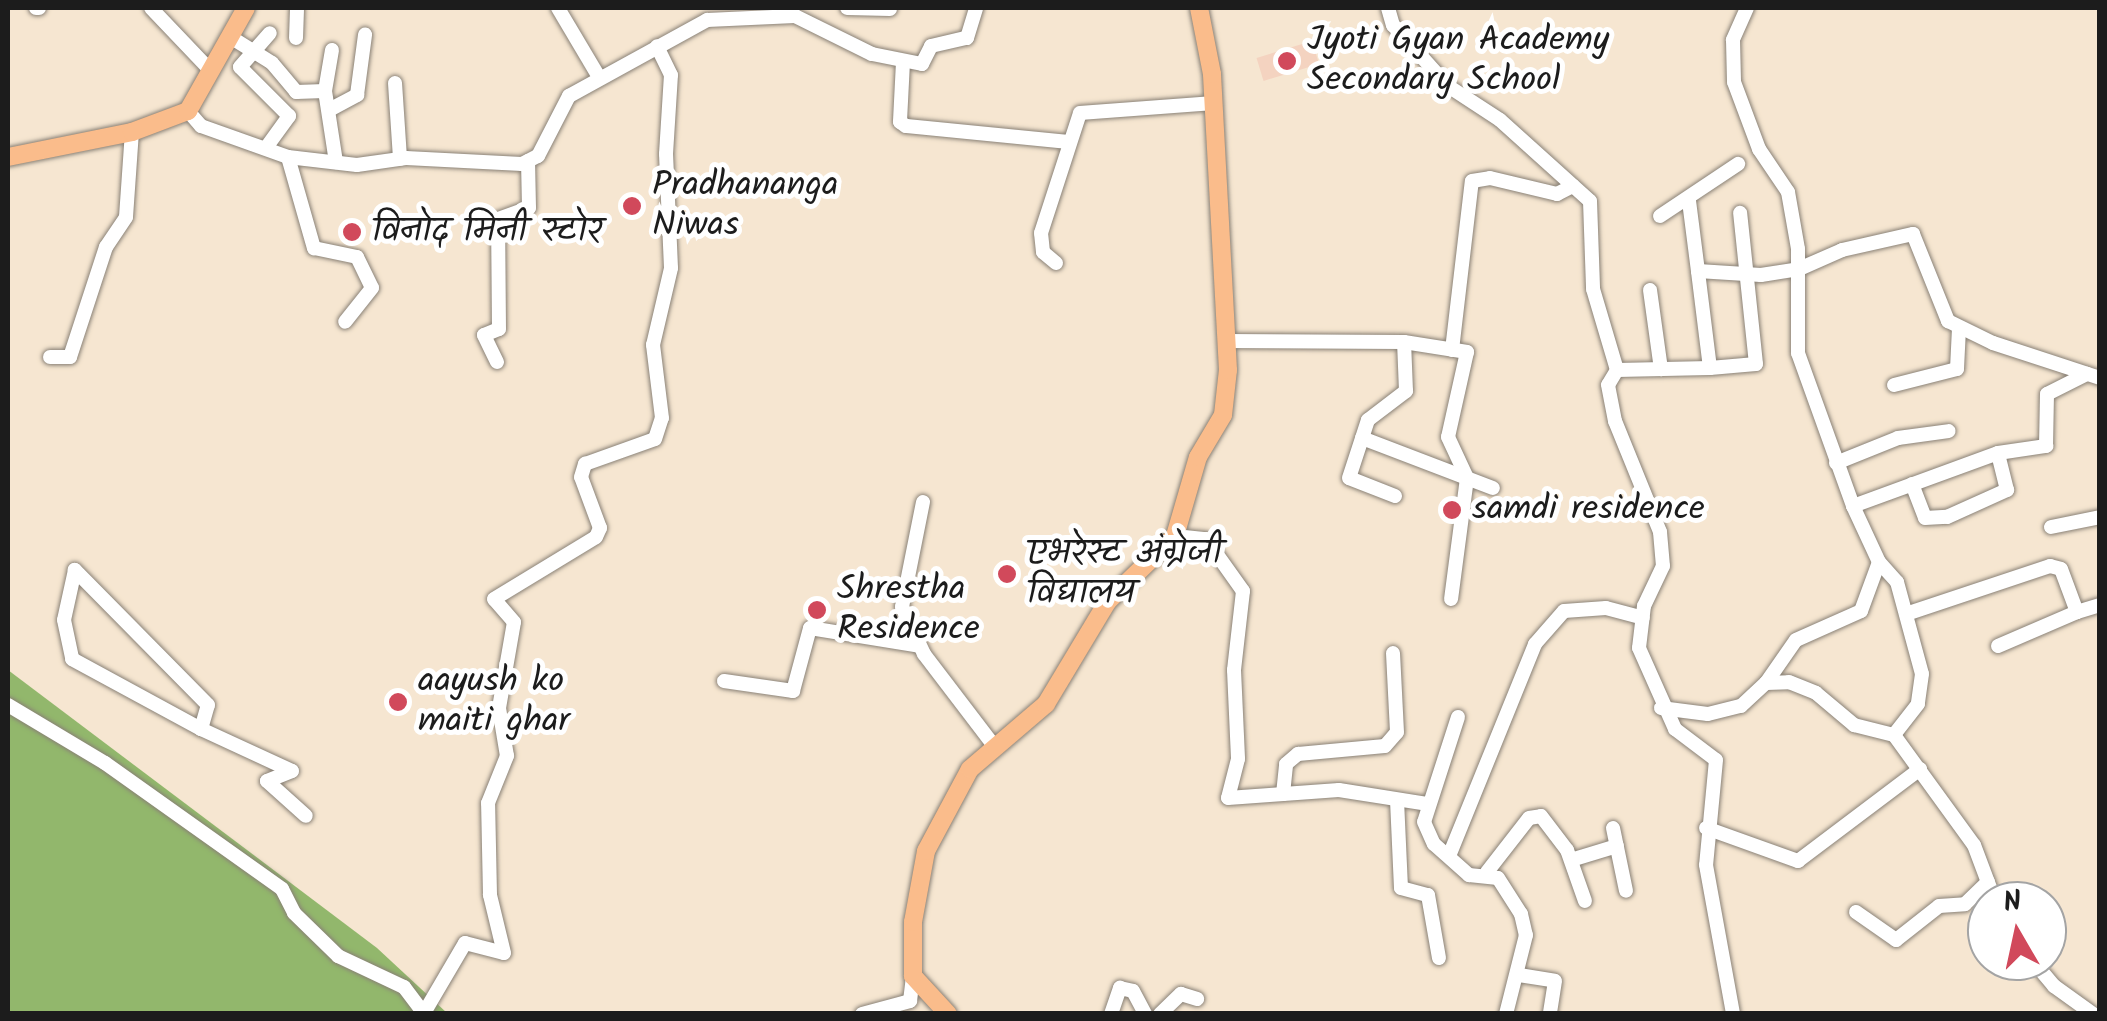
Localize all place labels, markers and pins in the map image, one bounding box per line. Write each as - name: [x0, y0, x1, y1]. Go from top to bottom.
- place label: Jyoti Gyan Academy Secondary School: [1307, 20, 1609, 102]
- marker: Jyoti Gyan Academy Secondary School: [1276, 50, 1298, 72]
- place label: Pradhananga Niwas: [652, 165, 838, 247]
- marker: Pradhananga Niwas: [621, 195, 643, 217]
- place label: विनोद मिनी स्टोर: [372, 211, 602, 253]
- marker: विनोद मिनी स्टोर: [341, 221, 363, 243]
- place label: samdi residence: [1472, 489, 1705, 531]
- marker: samdi residence: [1441, 499, 1463, 521]
- place label: एभरेस्ट अंग्रेजी विद्यालय: [1027, 533, 1222, 615]
- marker: एभरेस्ट अंग्रेजी विद्यालय: [996, 563, 1018, 585]
- place label: Shrestha Residence: [837, 569, 980, 651]
- marker: Shrestha Residence: [806, 599, 828, 621]
- place label: aayush ko maiti ghar: [418, 661, 570, 743]
- marker: aayush ko maiti ghar: [387, 691, 409, 713]

